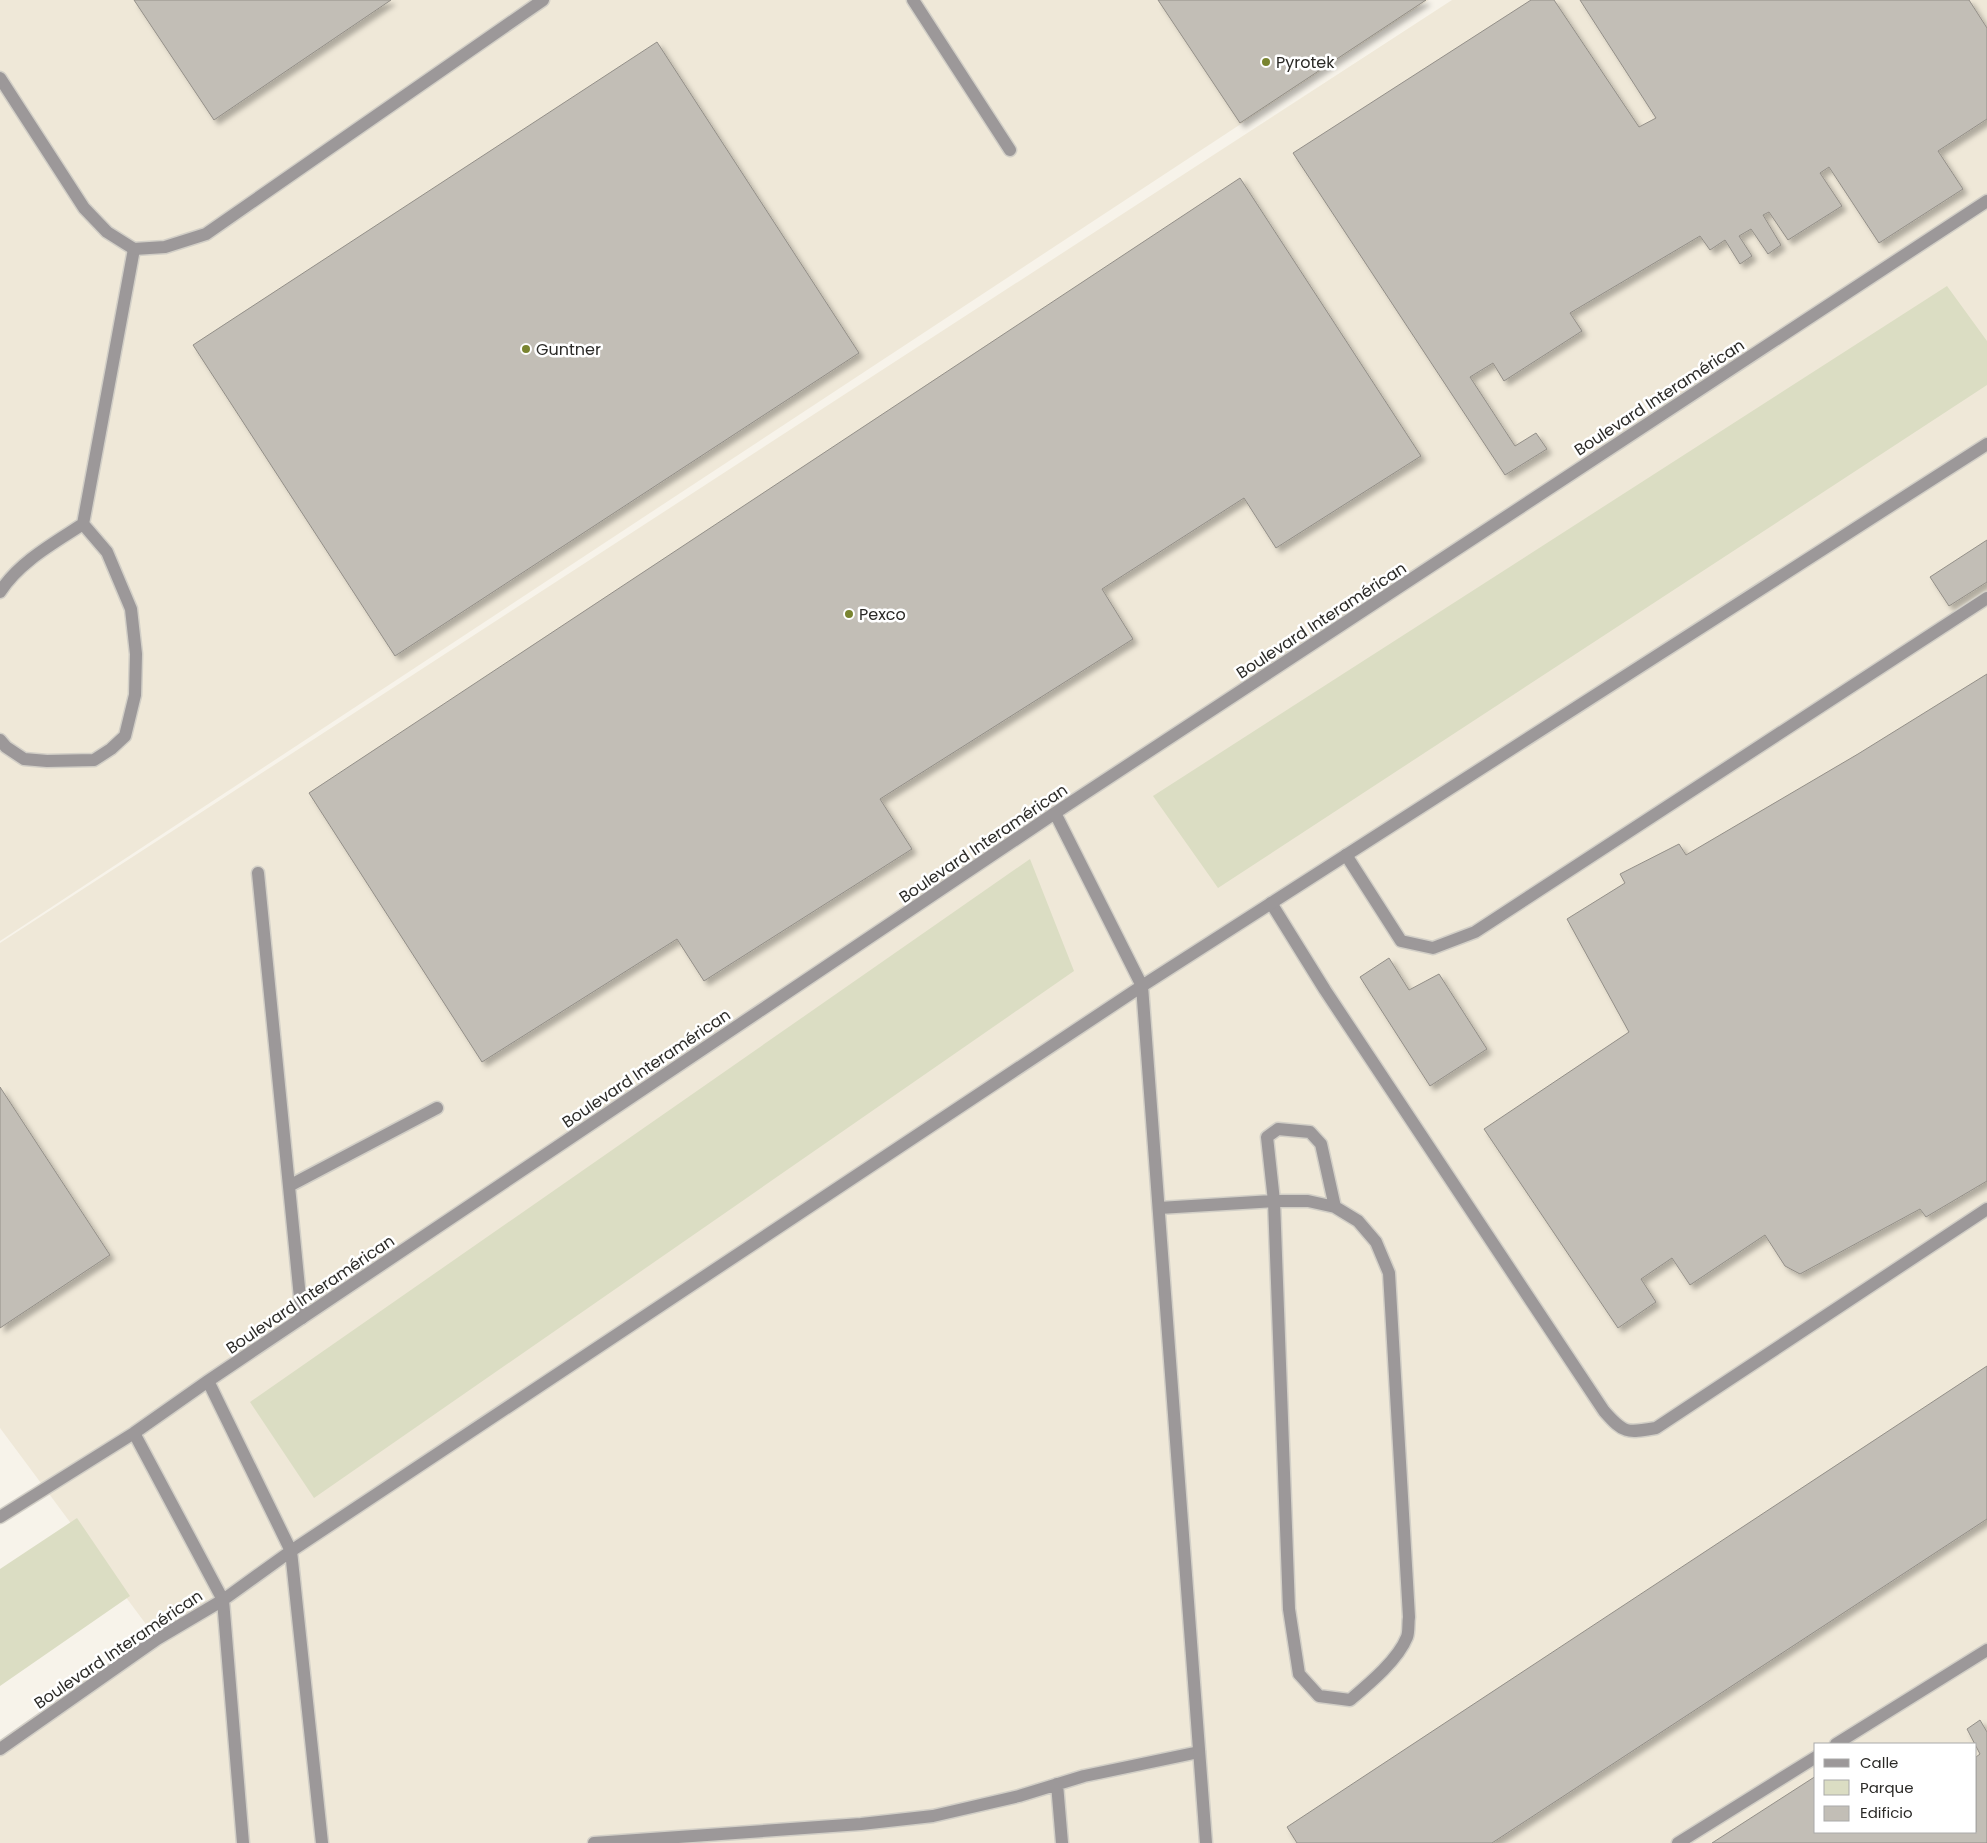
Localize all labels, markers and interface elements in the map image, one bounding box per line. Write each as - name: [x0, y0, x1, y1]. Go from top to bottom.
- place label: Pyrotek: [1276, 51, 1335, 74]
- marker: Pyrotek: [1260, 56, 1272, 68]
- street label: Boulevard Interamérican: [1570, 334, 1749, 461]
- place label: Guntner: [536, 338, 601, 361]
- marker: Guntner: [520, 343, 532, 355]
- street label: Boulevard Interamérican: [1232, 557, 1411, 684]
- place label: Pexco: [859, 603, 906, 626]
- marker: Pexco: [843, 608, 855, 620]
- street label: Boulevard Interamérican: [894, 778, 1072, 909]
- street label: Boulevard Interamérican: [557, 1003, 735, 1134]
- street label: Boulevard Interamérican: [221, 1229, 399, 1360]
- street label: Boulevard Interamérican: [29, 1584, 207, 1715]
- legend: [1814, 1743, 1977, 1833]
- text: Calle: [1860, 1752, 1898, 1773]
- text: Parque: [1860, 1777, 1913, 1798]
- text: Edificio: [1860, 1802, 1913, 1823]

